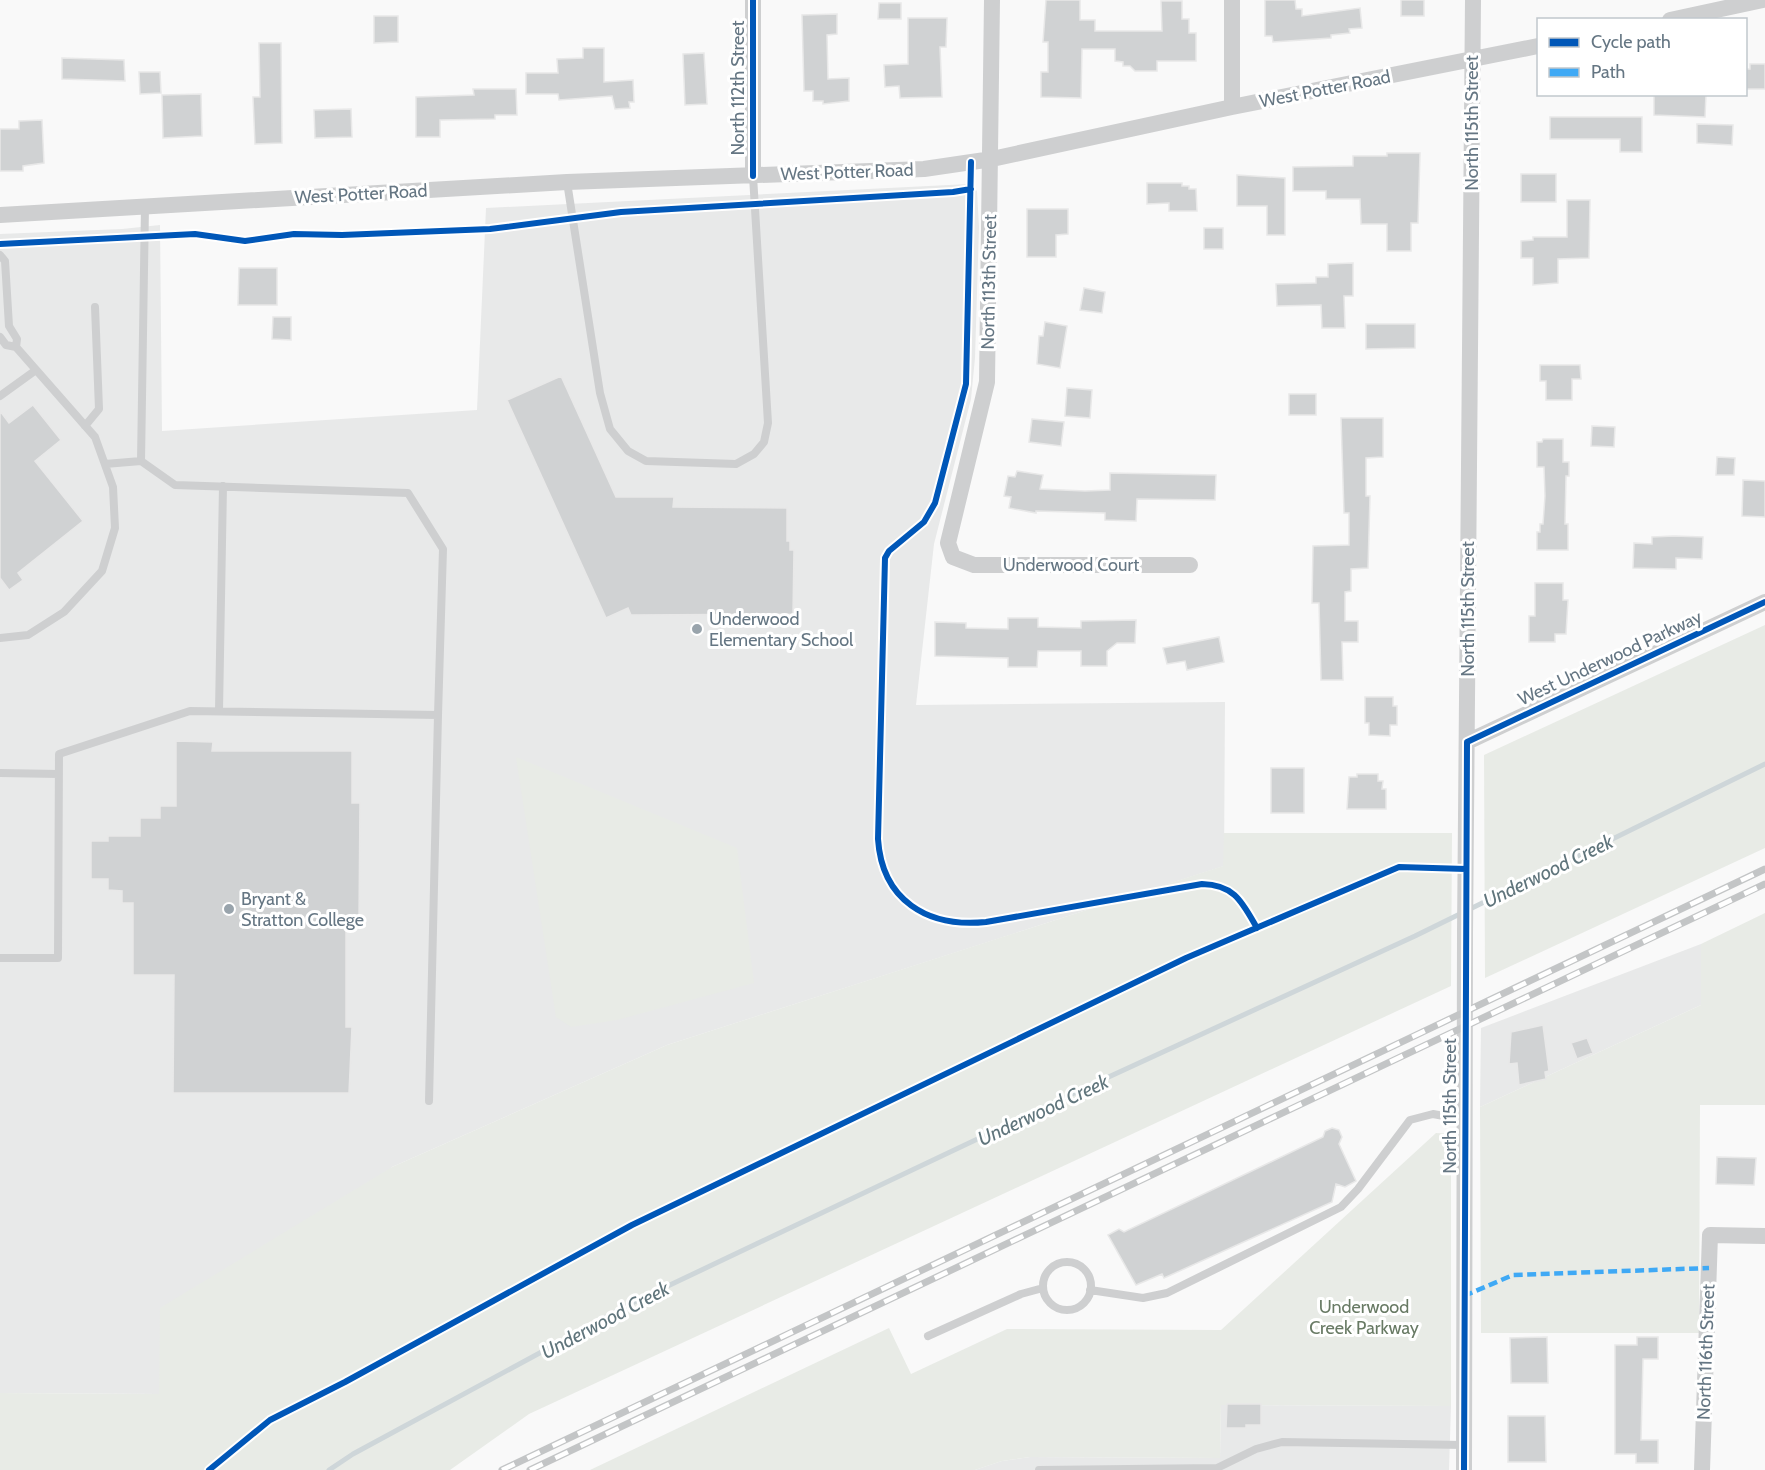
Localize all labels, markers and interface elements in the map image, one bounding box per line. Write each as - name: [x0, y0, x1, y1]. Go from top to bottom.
- legend: [1537, 18, 1747, 96]
- street label: North 112th Street: [727, 20, 749, 156]
- text: Cycle path: [1591, 31, 1671, 53]
- street label: North 115th Street: [1461, 55, 1483, 191]
- text: Path: [1591, 61, 1625, 83]
- street label: West Potter Road: [1258, 66, 1392, 112]
- street label: West Potter Road: [780, 159, 914, 185]
- street label: West Potter Road: [294, 180, 428, 208]
- street label: North 113th Street: [977, 214, 1001, 350]
- street label: North 115th Street: [1457, 541, 1479, 677]
- street label: Underwood Court: [1003, 554, 1139, 576]
- street label: West Underwood Parkway: [1515, 606, 1705, 710]
- place label: Underwood Elementary School: [709, 608, 854, 651]
- marker: Underwood Elementary School: [690, 622, 704, 636]
- water label: Underwood Creek: [1479, 829, 1618, 913]
- place label: Bryant & Stratton College: [241, 888, 364, 931]
- marker: Bryant & Stratton College: [222, 902, 236, 916]
- street label: North 115th Street: [1439, 1038, 1461, 1174]
- water label: Underwood Creek: [974, 1069, 1114, 1151]
- water label: Underwood Creek: [537, 1276, 674, 1364]
- street label: North 116th Street: [1693, 1284, 1719, 1420]
- park label: Underwood Creek Parkway: [1309, 1296, 1419, 1339]

